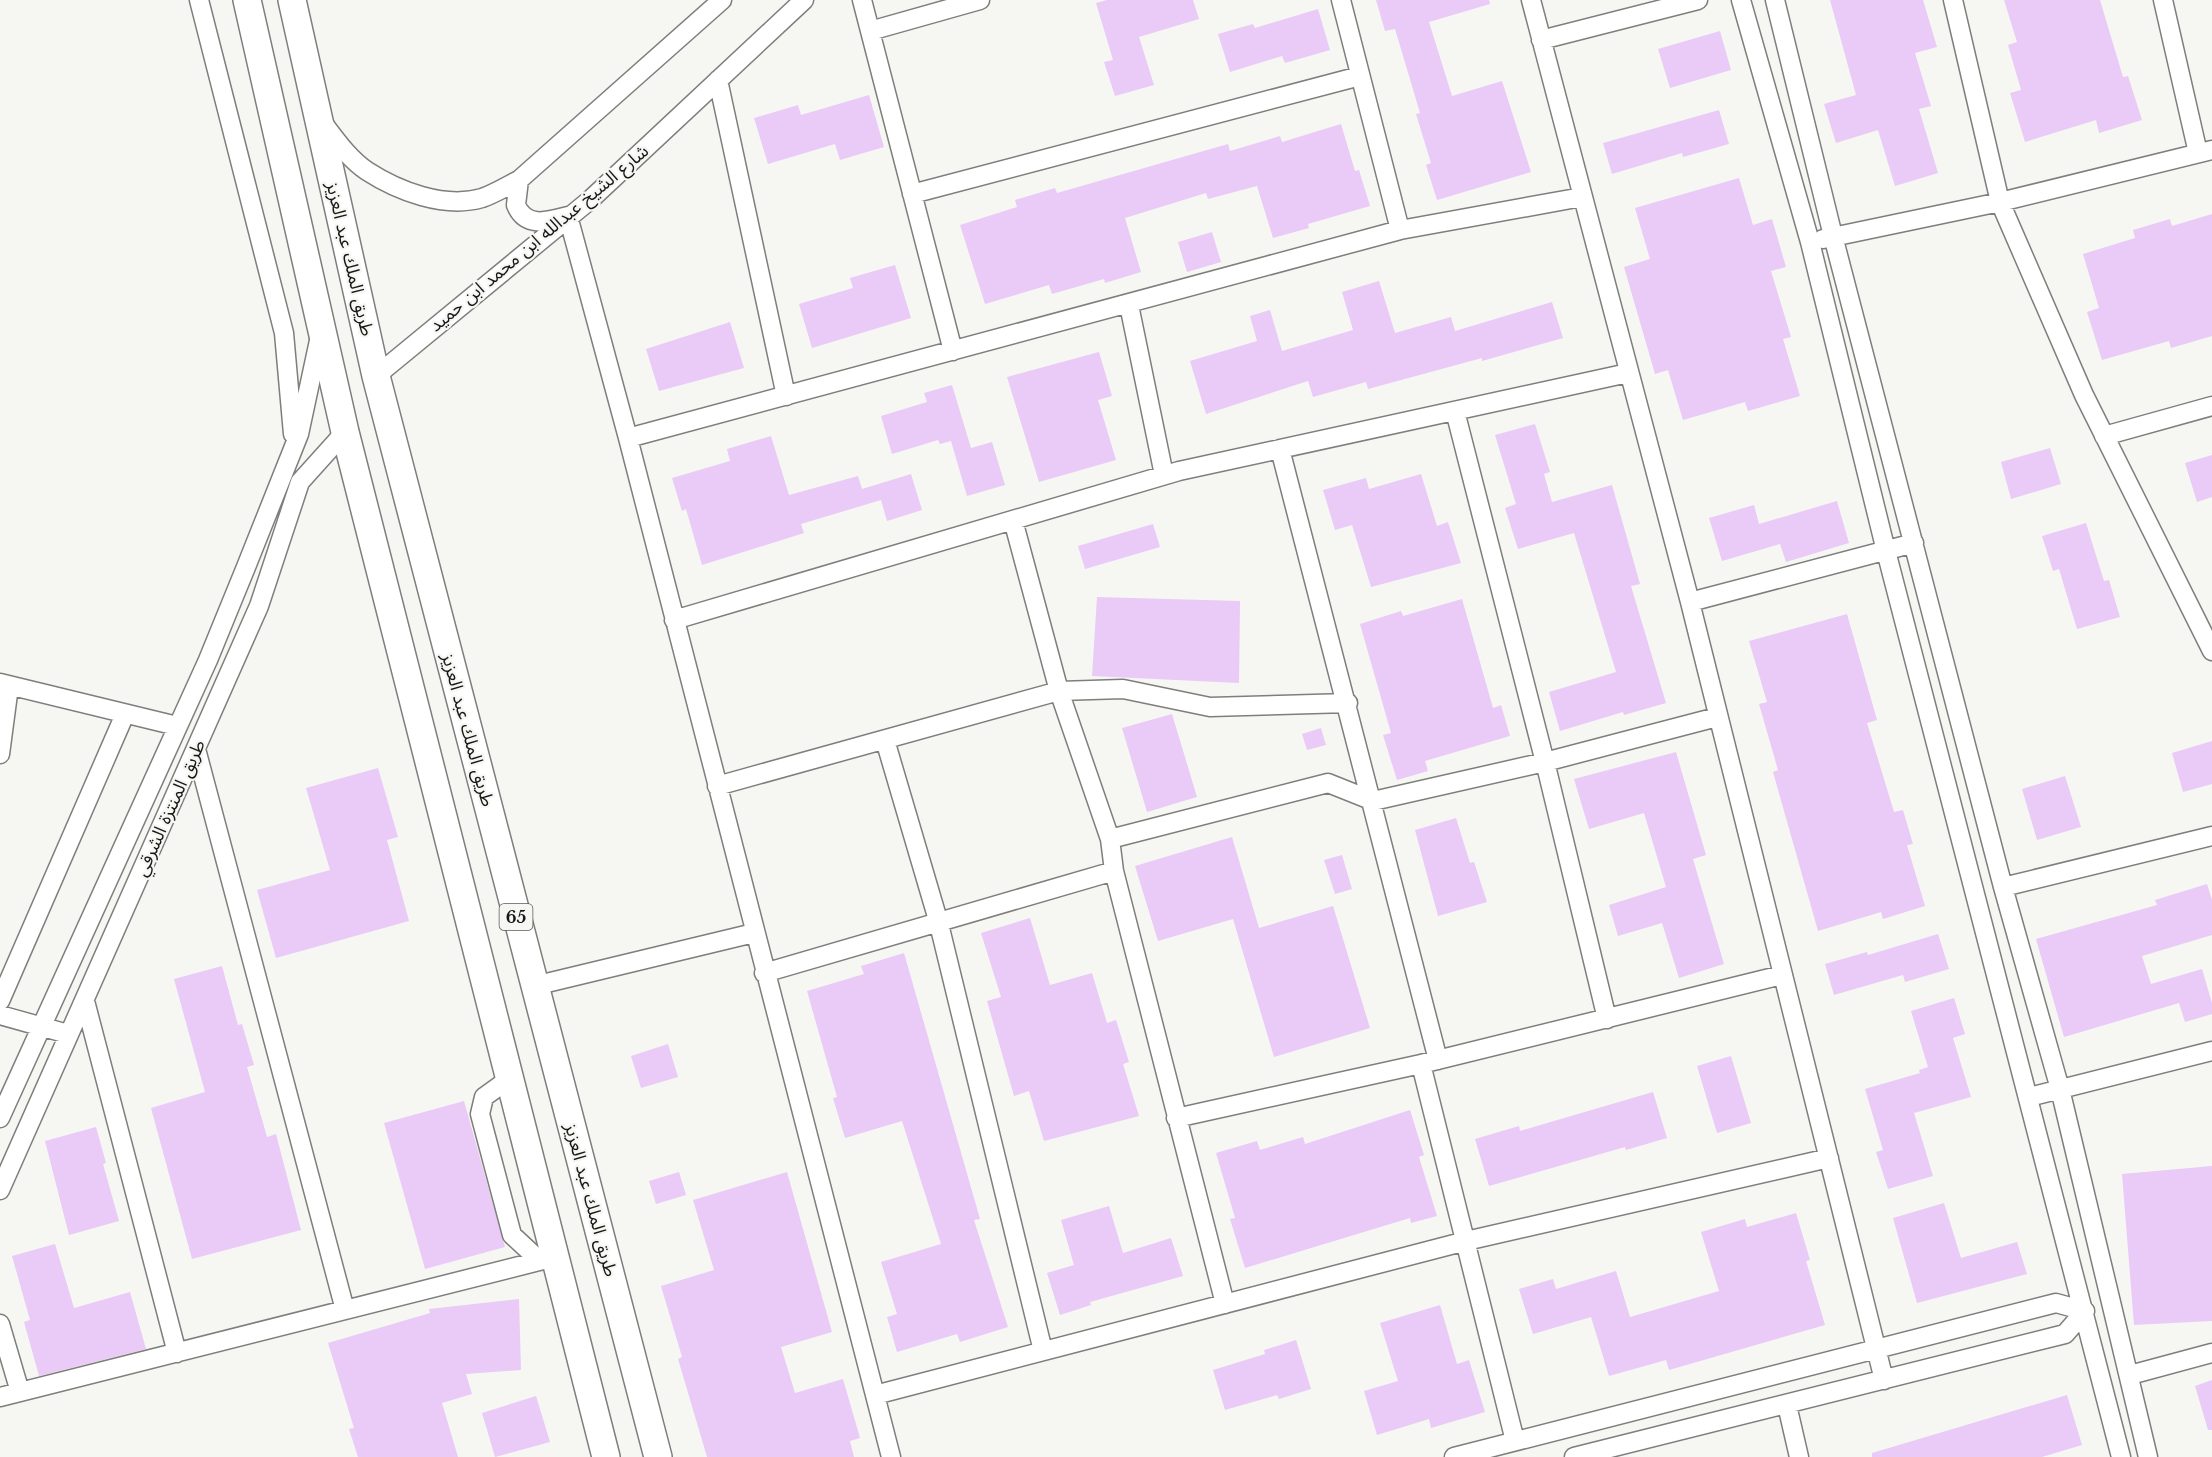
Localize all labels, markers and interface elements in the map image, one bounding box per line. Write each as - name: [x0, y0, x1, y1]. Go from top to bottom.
- street label: شارع الشيخ عبدالله ابن محمد ابن حميد: [425, 140, 655, 339]
- street label: طريق الملك عبد العزيز: [321, 179, 378, 338]
- street label: طريق الملك عبد العزيز: [437, 650, 499, 809]
- street label: طريق المنتزة الشرقي: [130, 736, 212, 881]
- road number: 65: [500, 904, 532, 930]
- street label: طريق الملك عبد العزيز: [560, 1120, 622, 1279]

